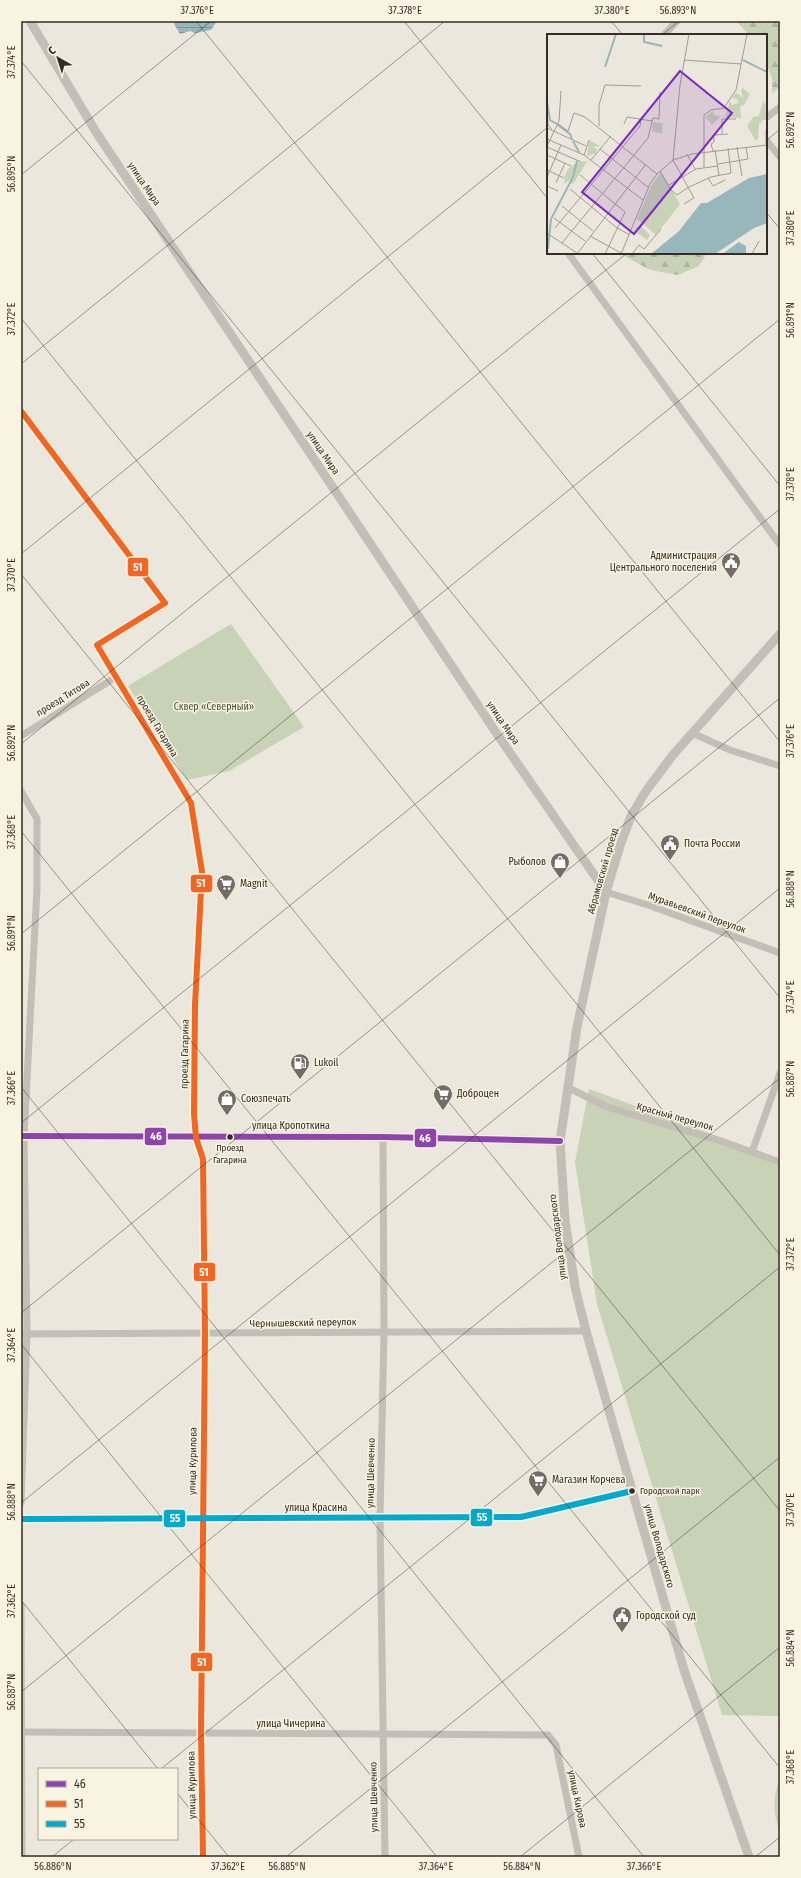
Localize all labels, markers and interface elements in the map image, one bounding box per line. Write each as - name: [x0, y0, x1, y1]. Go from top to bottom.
- text: 37.376°E: [180, 5, 214, 17]
- text: 37.378°E: [388, 5, 422, 17]
- text: 37.380°E: [595, 5, 630, 17]
- text: 56.893°N: [660, 5, 696, 17]
- inset map: [547, 34, 767, 254]
- north arrow: [38, 38, 78, 78]
- text: С: [46, 44, 59, 57]
- text: 37.374°E: [6, 45, 18, 79]
- text: 56.892°N: [785, 112, 797, 148]
- text: 56.895°N: [6, 156, 18, 192]
- street label: улица Мира: [125, 160, 163, 208]
- text: 37.380°E: [785, 210, 797, 245]
- text: 37.372°E: [6, 302, 18, 335]
- text: 56.891°N: [785, 302, 797, 338]
- street label: улица Мира: [304, 429, 342, 477]
- text: 37.378°E: [785, 467, 797, 501]
- place label: Администрация Центрального поселения: [610, 550, 717, 574]
- public building icon: Администрация Центрального поселения: [720, 551, 742, 579]
- line badge: 51: [127, 557, 149, 577]
- text: 37.370°E: [6, 558, 18, 592]
- text: 51: [133, 561, 143, 574]
- street label: проезд Титова: [34, 677, 92, 719]
- street label: проезд Гагарина: [134, 693, 180, 759]
- street label: улица Мира: [484, 699, 522, 747]
- park label: Сквер «Северный»: [174, 701, 254, 713]
- text: 37.376°E: [785, 724, 797, 758]
- text: 56.892°N: [6, 725, 18, 761]
- text: 37.368°E: [6, 814, 18, 849]
- street label: Абрамовский проезд: [585, 827, 621, 915]
- public building icon: Почта России: [659, 833, 681, 861]
- place label: Почта России: [684, 838, 741, 850]
- shop icon: Рыболов: [549, 851, 571, 879]
- place label: Рыболов: [509, 856, 546, 868]
- text: 56.888°N: [785, 870, 797, 908]
- supermarket icon: Magnit: [215, 873, 237, 901]
- line badge: 51: [190, 874, 213, 893]
- text: 51: [196, 877, 206, 890]
- place label: Magnit: [240, 878, 268, 890]
- street label: Муравьевский переулок: [646, 890, 748, 936]
- text: 56.891°N: [6, 915, 18, 951]
- text: 37.374°E: [785, 980, 797, 1014]
- street label: проезд Гагарина: [178, 1019, 192, 1089]
- fuel station icon: Lukoil: [289, 1052, 311, 1080]
- place label: Lukoil: [314, 1057, 339, 1069]
- text: 56.887°N: [785, 1061, 797, 1097]
- text: 37.366°E: [6, 1070, 18, 1105]
- supermarket icon: Доброцен: [432, 1083, 454, 1111]
- shop icon: Союзпечать: [216, 1088, 238, 1116]
- place label: Доброцен: [456, 1088, 499, 1100]
- place label: Союзпечать: [241, 1093, 291, 1105]
- street label: Красный переулок: [635, 1100, 715, 1134]
- street label: улица Кропоткина: [252, 1120, 330, 1132]
- line badge: 46: [144, 1127, 167, 1146]
- line badge: 46: [414, 1128, 437, 1148]
- text: 46: [150, 1130, 162, 1143]
- marker: Проезд Гагарина: [225, 1132, 235, 1142]
- text: 46: [419, 1132, 431, 1145]
- place label: Проезд Гагарина: [213, 1143, 248, 1165]
- street label: улица Володарского: [547, 1193, 569, 1281]
- text: 37.372°E: [785, 1237, 797, 1270]
- line badge: 51: [193, 1262, 216, 1282]
- text: 51: [199, 1266, 209, 1279]
- street label: Чернышевский переулок: [250, 1316, 357, 1330]
- text: 37.364°E: [6, 1327, 18, 1362]
- street label: улица Курилова: [186, 1427, 200, 1495]
- street label: улица Шевченко: [364, 1438, 378, 1508]
- supermarket icon: Магазин Корчева: [527, 1469, 549, 1497]
- place label: Магазин Корчева: [552, 1474, 625, 1486]
- text: 56.888°N: [6, 1483, 18, 1521]
- marker: Городской парк: [627, 1486, 637, 1496]
- place label: Городской парк: [640, 1486, 701, 1496]
- text: 37.370°E: [785, 1493, 797, 1527]
- street label: улица Красина: [285, 1502, 347, 1514]
- street label: улица Володарского: [641, 1503, 677, 1589]
- line badge: 55: [470, 1508, 493, 1527]
- line badge: 55: [163, 1509, 186, 1528]
- text: 55: [477, 1511, 488, 1524]
- text: 55: [170, 1512, 181, 1525]
- text: 37.362°E: [6, 1584, 18, 1618]
- public building icon: Городской суд: [611, 1605, 633, 1633]
- place label: Городской суд: [636, 1610, 696, 1622]
- text: 56.884°N: [785, 1629, 797, 1667]
- line badge: 51: [190, 1652, 213, 1672]
- text: 51: [197, 1656, 207, 1669]
- text: 56.887°N: [6, 1674, 18, 1710]
- street label: улица Чичерина: [256, 1718, 326, 1730]
- text: 37.368°E: [785, 1749, 797, 1784]
- street label: улица Курилова: [185, 1751, 199, 1819]
- street label: улица Шевченко: [367, 1762, 381, 1832]
- legend: [38, 1768, 178, 1840]
- street label: улица Кирова: [565, 1769, 589, 1829]
- text: 46: [74, 1777, 86, 1791]
- text: 51: [74, 1797, 84, 1811]
- text: 55: [74, 1817, 85, 1831]
- text: 56.886°N: [34, 1861, 72, 1873]
- text: 37.362°E: [211, 1861, 245, 1873]
- text: 56.885°N: [269, 1861, 305, 1873]
- text: 37.364°E: [419, 1861, 454, 1873]
- text: 56.884°N: [503, 1861, 541, 1873]
- text: 37.366°E: [627, 1861, 662, 1873]

